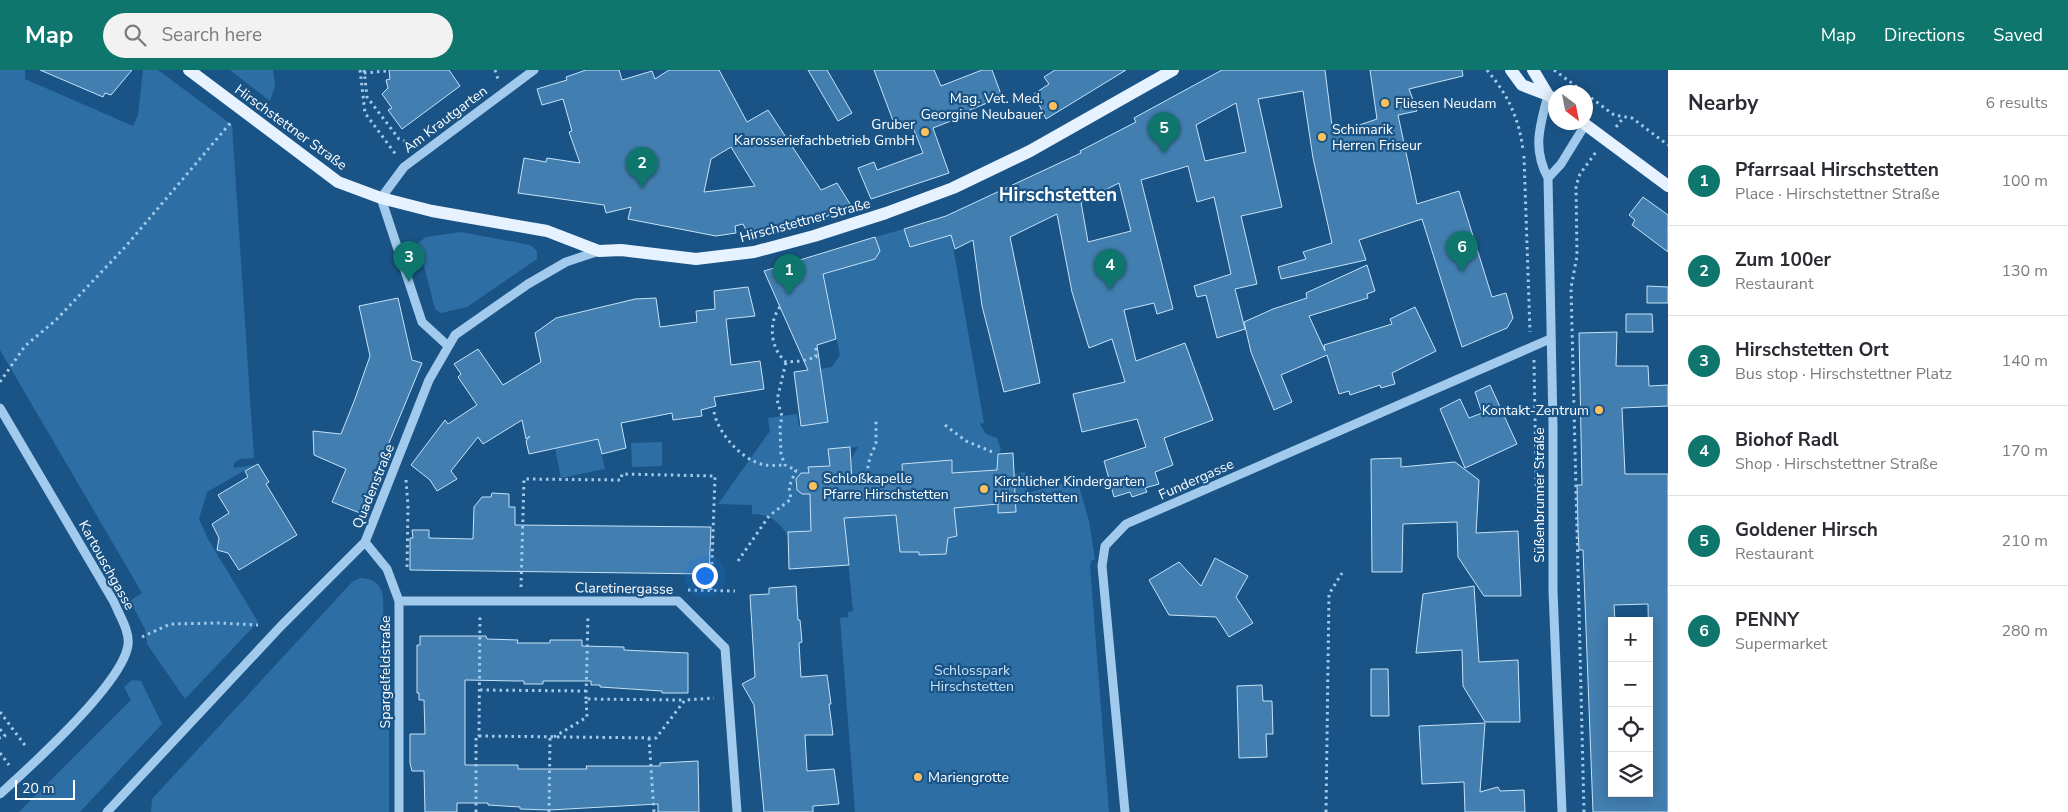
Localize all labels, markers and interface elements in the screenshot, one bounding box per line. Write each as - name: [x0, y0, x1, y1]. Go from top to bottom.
- search box: [103, 13, 453, 58]
- text: Map: [25, 19, 73, 51]
- icon: search: [121, 21, 149, 49]
- text: Search here: [161, 22, 262, 48]
- text: Map: [1821, 23, 1856, 47]
- text: Directions: [1884, 23, 1965, 47]
- text: Saved: [1993, 23, 2043, 47]
- street label: Hirschstettner Straße: [231, 80, 351, 175]
- street label: Am Krautgarten: [399, 81, 491, 157]
- north arrow: [1548, 85, 1593, 130]
- place label: Mag. Vet. Med. Georgine Neubauer: [921, 89, 1043, 124]
- text: Nearby: [1688, 89, 1758, 117]
- text: 6 results: [1986, 92, 2048, 114]
- place label: Fliesen Neudam: [1395, 94, 1496, 113]
- marker: Fliesen Neudam: [1379, 97, 1391, 109]
- marker: Mag. Vet. Med. Georgine Neubauer: [1047, 100, 1059, 112]
- pin: 5: [1148, 112, 1180, 153]
- place label: Gruber Karosseriefachbetrieb GmbH: [734, 115, 915, 150]
- place label: Schimarik Herren Friseur: [1332, 120, 1422, 155]
- marker: Gruber Karosseriefachbetrieb GmbH: [919, 126, 931, 138]
- marker: Schimarik Herren Friseur: [1316, 131, 1328, 143]
- pin: 2: [626, 147, 658, 188]
- text: Pfarrsaal Hirschstetten: [1735, 157, 1939, 183]
- text: 1: [1699, 170, 1709, 192]
- text: 100 m: [2001, 170, 2048, 192]
- district label: Hirschstetten: [999, 182, 1117, 208]
- text: Place · Hirschstettner Straße: [1735, 183, 1940, 205]
- street label: Hirschstettner Straße: [738, 194, 873, 247]
- pin: 6: [1446, 231, 1478, 272]
- pin: 3: [393, 241, 425, 282]
- text: Zum 100er: [1735, 247, 1831, 273]
- pin: 4: [1094, 249, 1126, 290]
- pin: 1: [773, 254, 805, 295]
- text: 2: [1699, 260, 1709, 282]
- text: 130 m: [2001, 260, 2048, 282]
- text: Restaurant: [1735, 273, 1814, 295]
- text: Hirschstetten Ort: [1735, 337, 1889, 363]
- text: 3: [1699, 350, 1709, 372]
- text: 140 m: [2001, 350, 2048, 372]
- text: Bus stop · Hirschstettner Platz: [1735, 363, 1952, 385]
- place label: Kontakt-Zentrum: [1482, 401, 1589, 420]
- marker: Kontakt-Zentrum: [1593, 404, 1605, 416]
- street label: Süßenbrunner Straße: [1530, 427, 1549, 563]
- text: Biohof Radl: [1735, 427, 1839, 453]
- text: 4: [1699, 440, 1709, 462]
- text: 170 m: [2001, 440, 2048, 462]
- street label: Quadenstraße: [348, 441, 399, 531]
- text: Shop · Hirschstettner Straße: [1735, 453, 1938, 475]
- street label: Fundergasse: [1156, 454, 1237, 504]
- place label: Schloßkapelle Pfarre Hirschstetten: [823, 469, 949, 504]
- place label: Kirchlicher Kindergarten Hirschstetten: [994, 472, 1145, 507]
- marker: Schloßkapelle Pfarre Hirschstetten: [807, 480, 819, 492]
- marker: Kirchlicher Kindergarten Hirschstetten: [978, 483, 990, 495]
- street label: Kartouschgasse: [74, 517, 139, 613]
- text: Goldener Hirsch: [1735, 517, 1878, 543]
- text: 5: [1699, 530, 1709, 552]
- text: 210 m: [2001, 530, 2048, 552]
- text: Restaurant: [1735, 543, 1814, 565]
- your location: [692, 563, 718, 589]
- street label: Claretinergasse: [575, 578, 673, 599]
- text: PENNY: [1735, 607, 1799, 633]
- street label: Spargelfeldstraße: [376, 616, 395, 728]
- map controls: [1608, 617, 1653, 797]
- button: +: [1608, 617, 1653, 662]
- text: 6: [1699, 620, 1709, 642]
- text: 280 m: [2001, 620, 2048, 642]
- text: Supermarket: [1735, 633, 1827, 655]
- park label: Schlosspark Hirschstetten: [930, 661, 1014, 696]
- button: −: [1608, 662, 1653, 707]
- button: locate: [1608, 707, 1653, 752]
- button: layers: [1608, 752, 1653, 797]
- place label: Mariengrotte: [928, 768, 1009, 787]
- marker: Mariengrotte: [912, 771, 924, 783]
- scale bar: [15, 777, 75, 800]
- text: 20 m: [22, 779, 54, 798]

